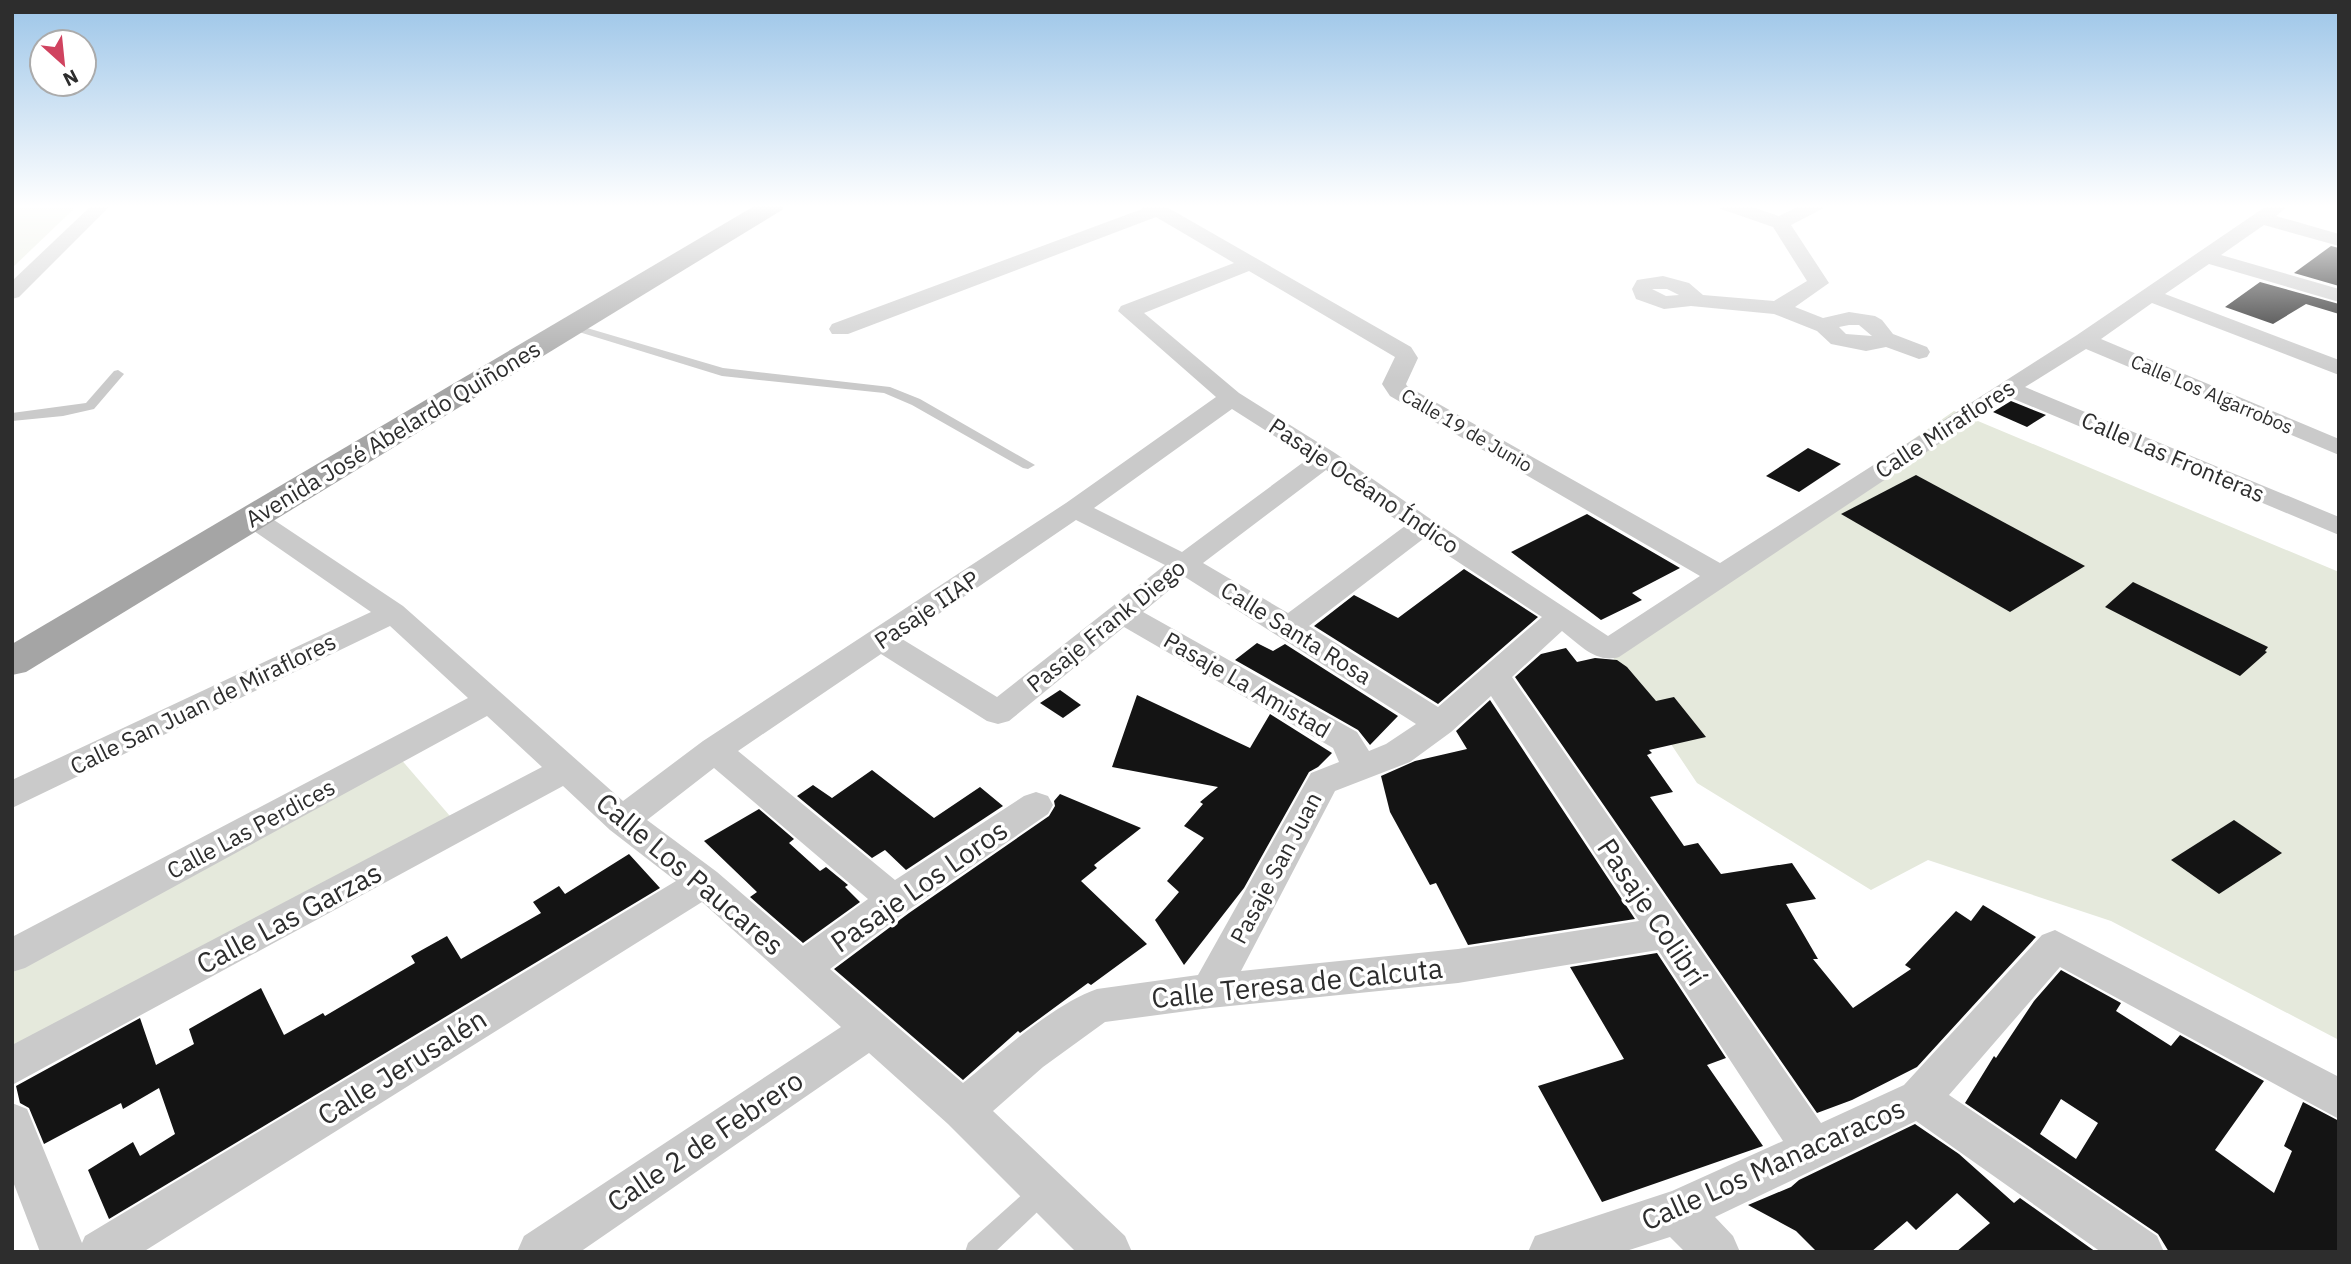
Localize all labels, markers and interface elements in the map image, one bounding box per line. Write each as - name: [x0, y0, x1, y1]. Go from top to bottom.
- north arrow: [28, 28, 98, 98]
- text: N: [59, 64, 82, 92]
- street label: Avenida José Abelardo Quiñones: [240, 333, 545, 533]
- street label: Calle Los Algarrobos: [2127, 349, 2297, 439]
- street label: Calle Miraflores: [1869, 372, 2020, 485]
- street label: Calle 19 de Junio: [1397, 383, 1537, 477]
- street label: Calle Las Fronteras: [2077, 404, 2270, 508]
- street label: Pasaje Océano Índico: [1264, 410, 1465, 560]
- street label: Pasaje Frank Diego: [1020, 552, 1191, 698]
- street label: Pasaje IIAP: [868, 563, 985, 655]
- street label: Calle Santa Rosa: [1216, 574, 1378, 691]
- street label: Pasaje La Amistad: [1159, 624, 1336, 744]
- street label: Calle San Juan de Miraflores: [65, 626, 340, 781]
- street label: Calle Las Perdices: [161, 771, 340, 885]
- street label: Calle Los Paucares: [588, 784, 792, 963]
- street label: Pasaje San Juan: [1223, 787, 1328, 949]
- street label: Pasaje Los Loros: [823, 811, 1014, 960]
- street label: Pasaje Colibrí: [1589, 831, 1715, 993]
- street label: Calle Las Garzas: [190, 853, 388, 982]
- street label: Calle Teresa de Calcuta: [1149, 949, 1444, 1016]
- street label: Calle Jerusalén: [310, 1000, 493, 1133]
- street label: Calle 2 de Febrero: [599, 1061, 810, 1220]
- street label: Calle Los Manacaracos: [1635, 1089, 1911, 1238]

